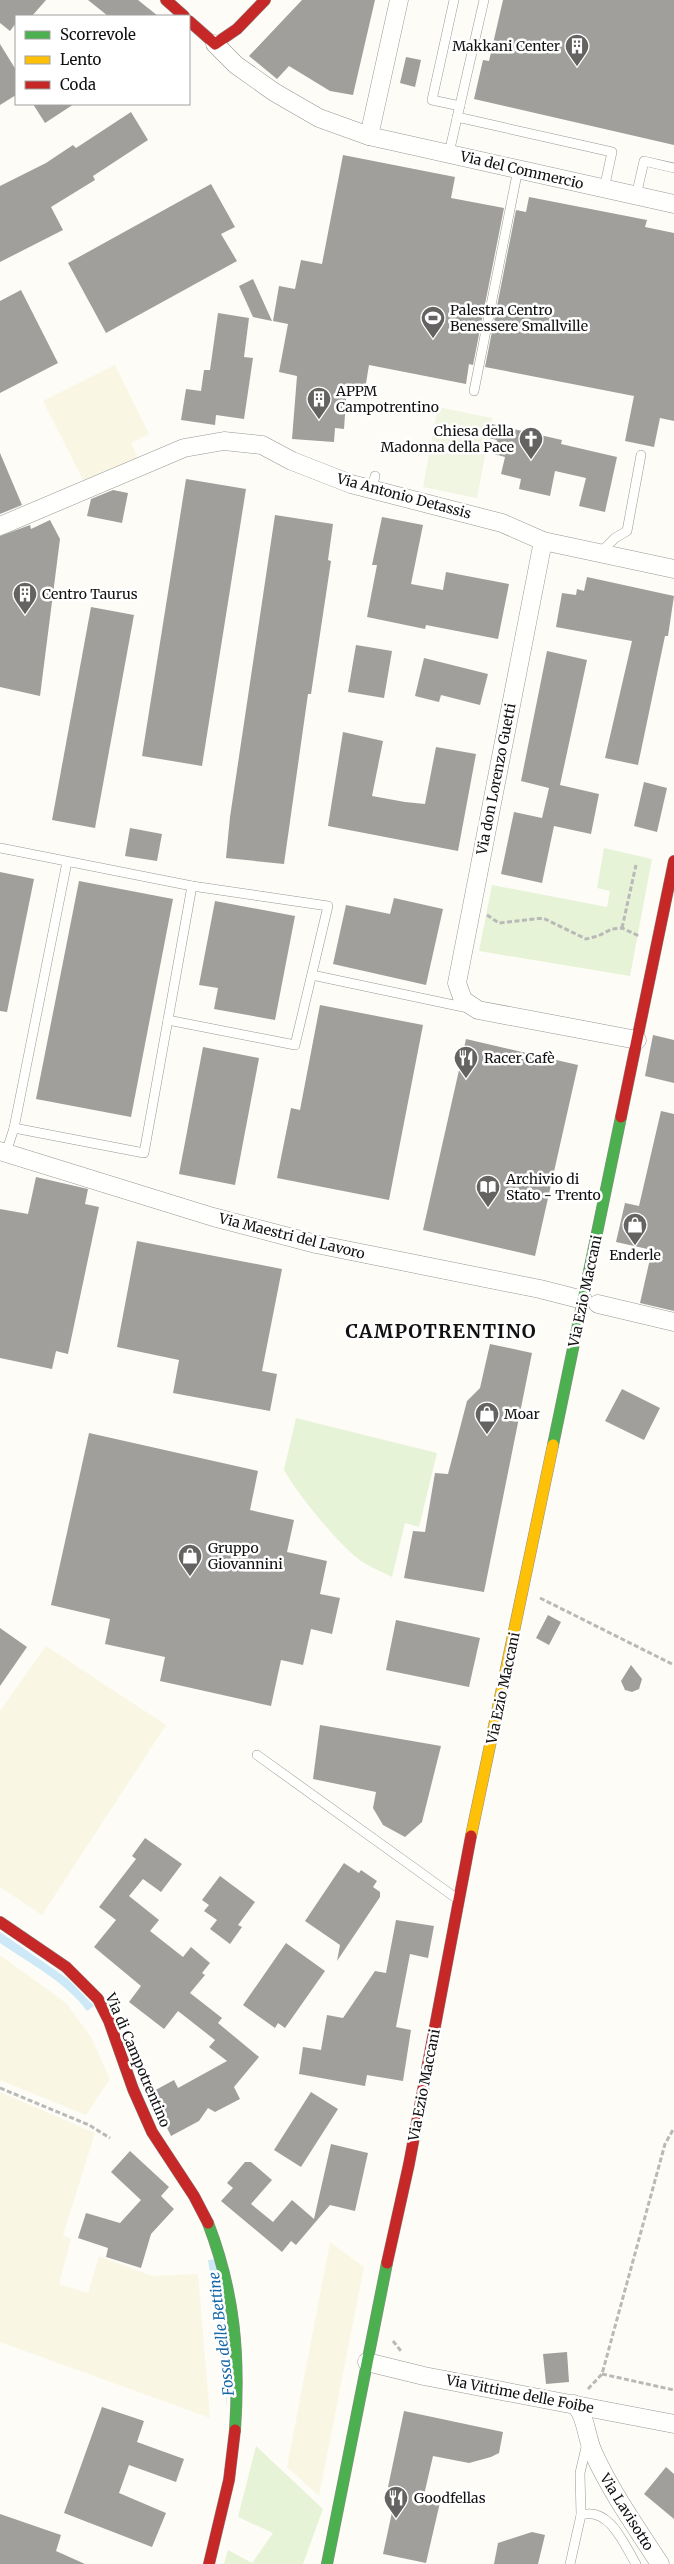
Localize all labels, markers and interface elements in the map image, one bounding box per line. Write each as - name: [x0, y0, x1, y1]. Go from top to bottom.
- legend: [15, 15, 190, 105]
- text: Scorrevole: [60, 25, 136, 44]
- building icon: Makkani Center: [564, 33, 590, 67]
- place label: Makkani Center: [452, 37, 560, 55]
- text: Lento: [60, 50, 102, 69]
- text: Coda: [60, 75, 96, 94]
- street label: Via del Commercio: [458, 147, 585, 193]
- place label: Palestra Centro Benessere Smallville: [450, 301, 588, 335]
- sports icon: Palestra Centro Benessere Smallville: [420, 305, 446, 339]
- place label: APPM Campotrentino: [335, 382, 439, 416]
- building icon: APPM Campotrentino: [306, 386, 332, 420]
- place label: Chiesa della Madonna della Pace: [381, 422, 514, 456]
- church icon: Chiesa della Madonna della Pace: [518, 426, 544, 460]
- street label: Via Antonio Detassis: [334, 469, 473, 523]
- building icon: Centro Taurus: [12, 581, 38, 615]
- place label: Centro Taurus: [42, 585, 138, 603]
- street label: Via don Lorenzo Guetti: [472, 701, 520, 857]
- restaurant icon: Racer Cafè: [453, 1045, 479, 1079]
- place label: Racer Cafè: [484, 1049, 554, 1067]
- place label: Archivio di Stato - Trento: [505, 1170, 601, 1204]
- library icon: Archivio di Stato - Trento: [475, 1174, 501, 1208]
- street label: Via Maestri del Lavoro: [216, 1209, 367, 1263]
- shop icon: Enderle: [622, 1212, 648, 1246]
- street label: Via Ezio Maccani: [564, 1233, 606, 1349]
- place label: Enderle: [609, 1246, 661, 1264]
- district label: CAMPOTRENTINO: [345, 1319, 537, 1343]
- shop icon: Moar: [474, 1401, 500, 1435]
- place label: Moar: [504, 1405, 540, 1423]
- place label: Gruppo Giovannini: [208, 1539, 283, 1573]
- shop icon: Gruppo Giovannini: [177, 1543, 203, 1577]
- street label: Via Ezio Maccani: [482, 1630, 524, 1746]
- street label: Via di Campotrentino: [101, 1989, 174, 2130]
- street label: Via Ezio Maccani: [404, 2027, 444, 2144]
- water label: Fossa delle Bettine: [204, 2271, 238, 2398]
- street label: Via Vittime delle Foibe: [444, 2371, 595, 2417]
- street label: Via Lavisotto: [596, 2469, 658, 2554]
- restaurant icon: Goodfellas: [383, 2485, 409, 2519]
- place label: Goodfellas: [414, 2489, 486, 2507]

